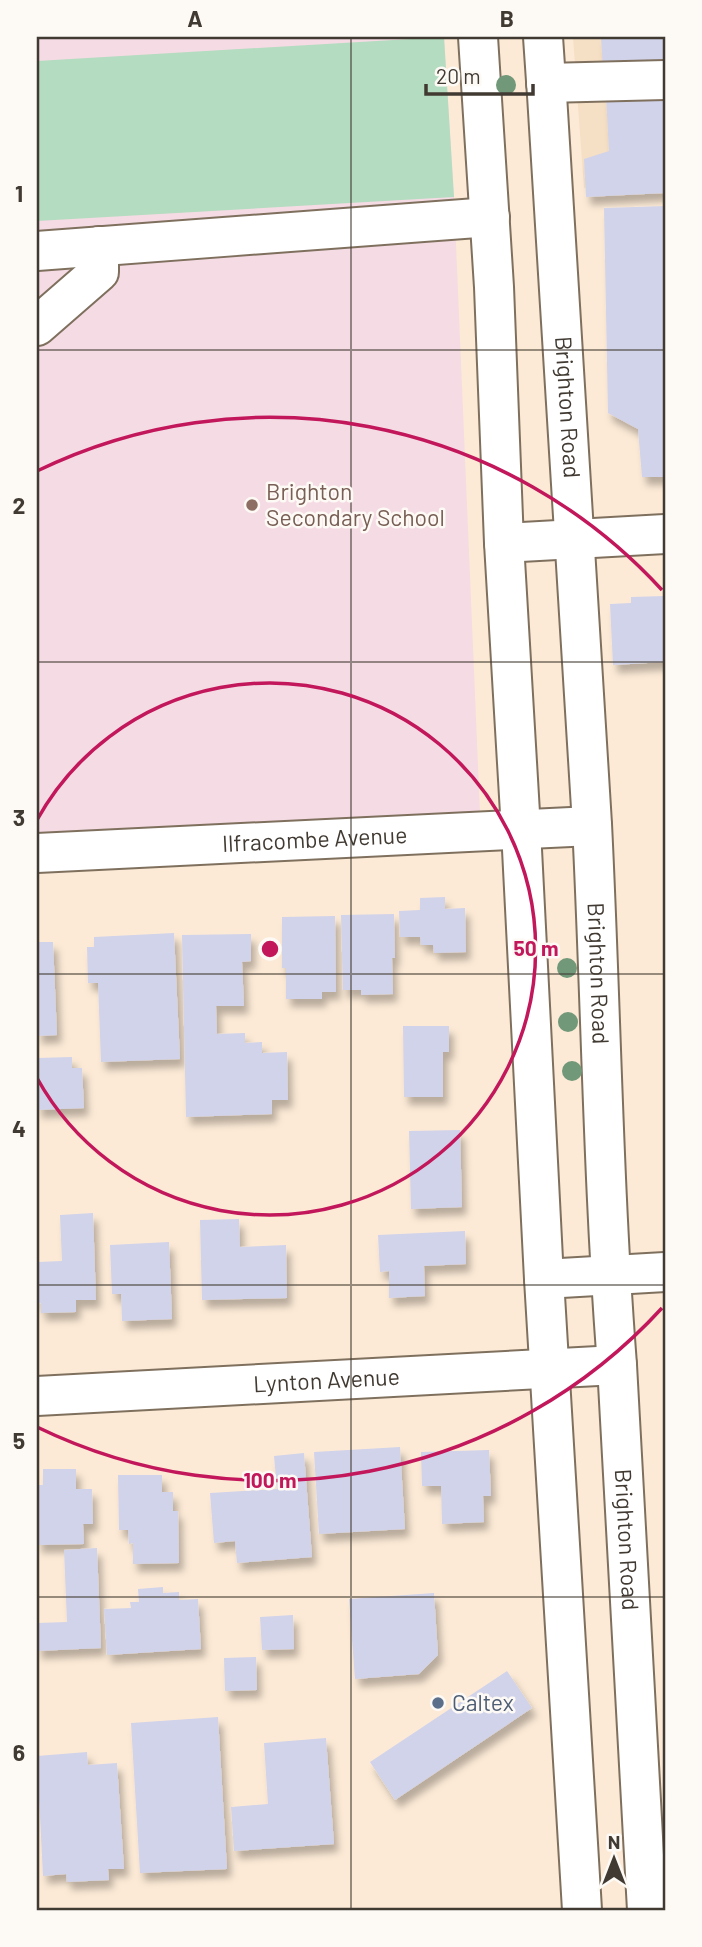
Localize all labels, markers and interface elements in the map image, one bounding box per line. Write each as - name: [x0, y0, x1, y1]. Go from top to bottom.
- text: A: [187, 4, 203, 32]
- text: B: [500, 4, 514, 32]
- scale bar: [426, 52, 532, 96]
- text: 20 m: [436, 63, 481, 88]
- text: 1: [15, 179, 23, 207]
- street label: Brighton Road: [550, 335, 587, 479]
- place label: Brighton Secondary School: [266, 477, 445, 531]
- text: 2: [13, 491, 25, 519]
- marker: Brighton Secondary School: [244, 497, 260, 513]
- text: 3: [13, 803, 25, 831]
- street label: Ilfracombe Avenue: [221, 820, 408, 857]
- street label: Brighton Road: [583, 902, 616, 1045]
- text: 50 m: [513, 935, 559, 960]
- centre of rings: [258, 937, 282, 961]
- text: 4: [12, 1114, 26, 1142]
- street label: Lynton Avenue: [253, 1362, 400, 1397]
- text: 5: [13, 1426, 25, 1454]
- text: 100 m: [243, 1467, 297, 1492]
- street label: Brighton Road: [610, 1468, 645, 1611]
- place label: Caltex: [452, 1688, 514, 1716]
- marker: Caltex: [430, 1695, 446, 1711]
- text: 6: [13, 1738, 25, 1766]
- north arrow: [580, 1825, 650, 1895]
- text: N: [608, 1830, 620, 1853]

